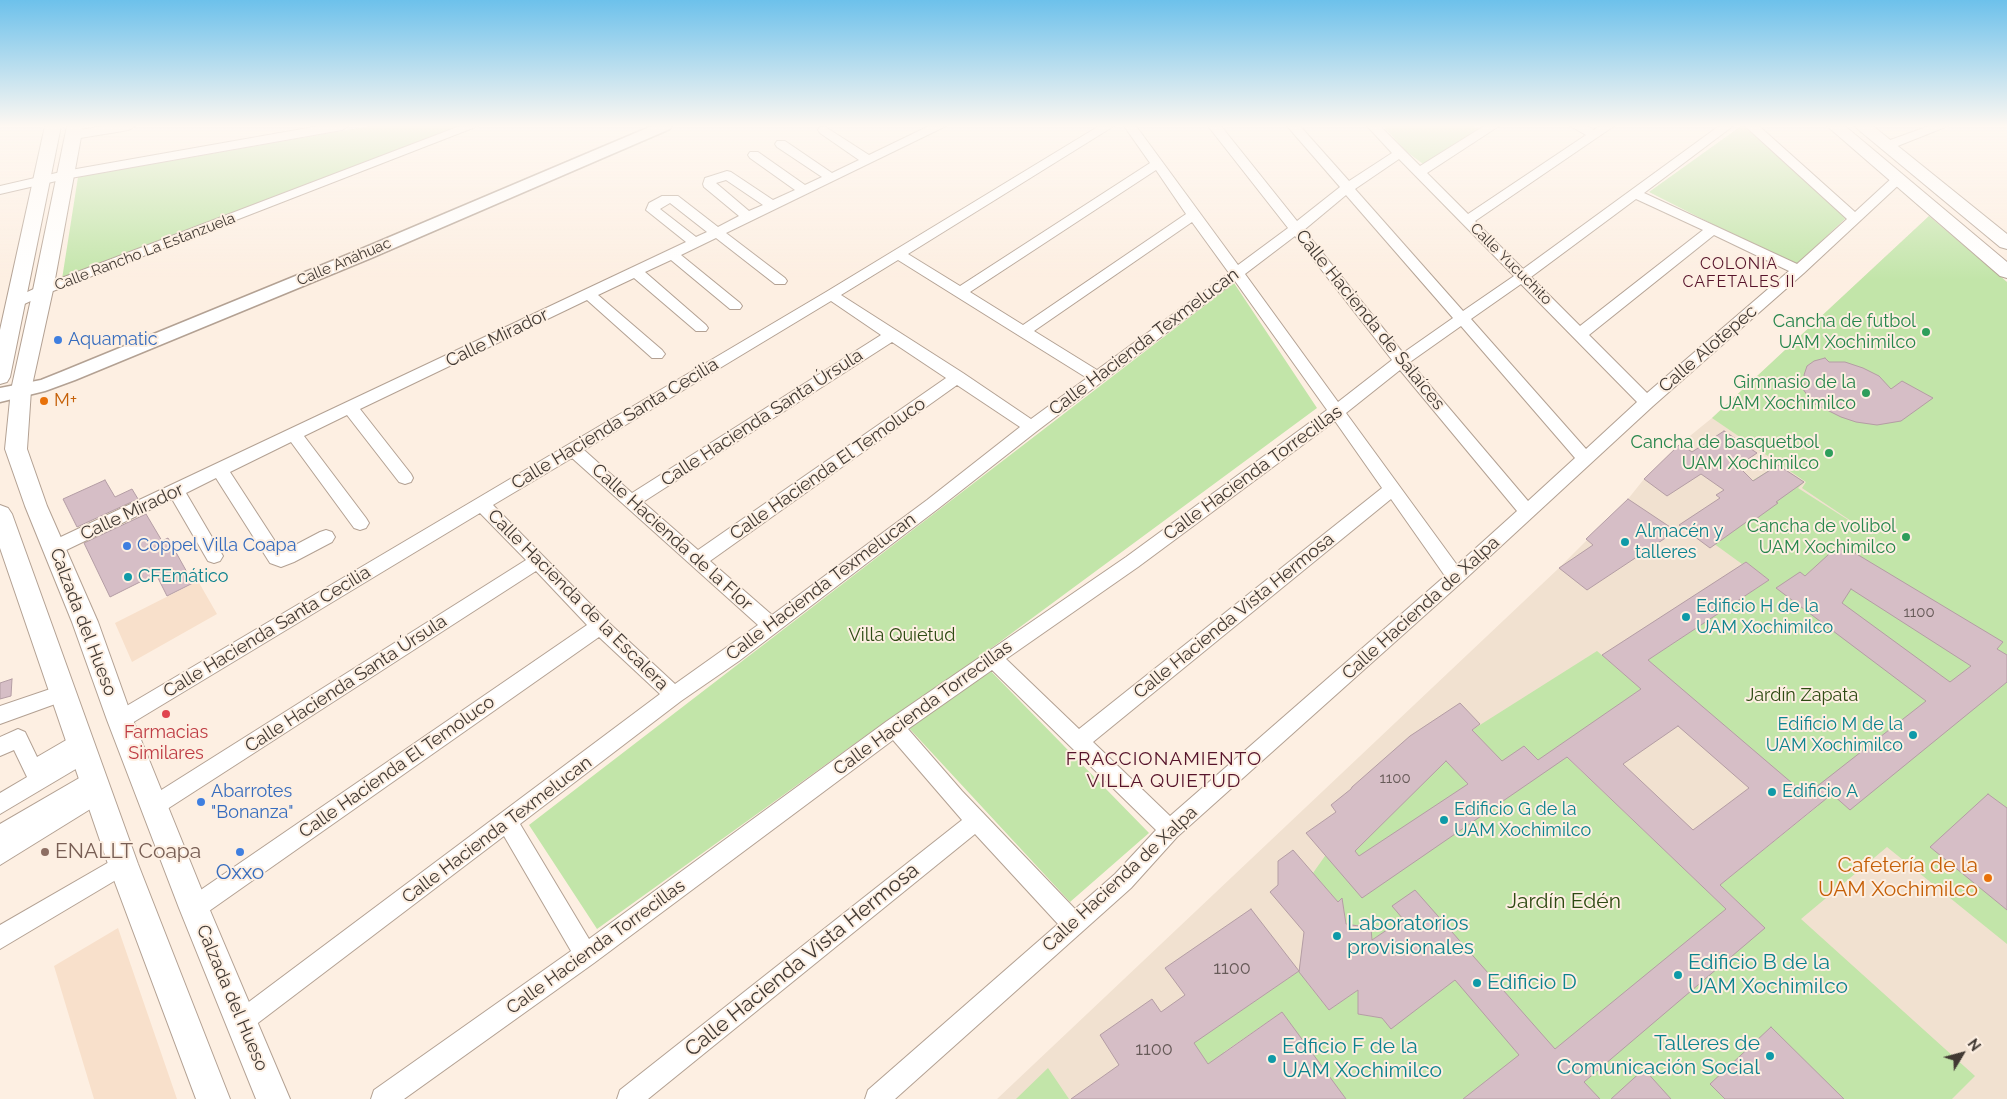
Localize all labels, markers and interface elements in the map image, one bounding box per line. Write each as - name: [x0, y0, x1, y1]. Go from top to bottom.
- street label: Calle Rancho La Estanzuela: [52, 209, 238, 295]
- street label: Calle Yucuchito: [1466, 219, 1556, 309]
- street label: Calle Hacienda de Salaíces: [1291, 226, 1449, 414]
- street label: Calle Anáhuac: [294, 234, 394, 290]
- district label: COLONIA CAFETALES II: [1681, 254, 1797, 292]
- street label: Calle Hacienda Texmelucan: [1045, 264, 1243, 420]
- street label: Calle Alotepec: [1655, 301, 1761, 397]
- street label: Calle Mirador: [442, 304, 552, 372]
- place label: Cancha de futbol UAM Xochimilco: [1773, 311, 1916, 354]
- marker: Cancha de futbol UAM Xochimilco: [1920, 326, 1932, 338]
- place label: Aquamatic: [68, 329, 158, 351]
- marker: Aquamatic: [52, 334, 64, 346]
- street label: Calle Hacienda Santa Úrsula: [657, 345, 867, 491]
- street label: Calle Hacienda Santa Cecilia: [508, 354, 722, 494]
- place label: Gimnasio de la UAM Xochimilco: [1719, 372, 1856, 414]
- marker: Gimnasio de la UAM Xochimilco: [1860, 387, 1872, 399]
- place label: M+: [54, 390, 77, 412]
- street label: Calle Hacienda El Temoluco: [726, 393, 930, 545]
- marker: M+: [38, 395, 50, 407]
- street label: Calle Hacienda Torrecillas: [1160, 401, 1346, 545]
- place label: Cancha de basquetbol UAM Xochimilco: [1631, 432, 1819, 474]
- marker: Cancha de basquetbol UAM Xochimilco: [1823, 447, 1835, 459]
- street label: Calle Hacienda de la Flor: [587, 459, 757, 615]
- street label: Calle Mirador: [77, 479, 187, 545]
- street label: Calle Hacienda de la Escalera: [483, 505, 673, 695]
- street label: Calle Hacienda Texmelucan: [722, 509, 920, 665]
- place label: Cancha de volibol UAM Xochimilco: [1747, 516, 1896, 558]
- place label: Almacén y talleres: [1635, 521, 1724, 564]
- street label: Calle Hacienda Vista Hermosa: [1129, 528, 1339, 704]
- marker: Cancha de volibol UAM Xochimilco: [1900, 531, 1912, 543]
- street label: Calle Hacienda de Xalpa: [1338, 532, 1504, 684]
- place label: Coppel Villa Coapa: [137, 535, 296, 557]
- marker: Almacén y talleres: [1619, 536, 1631, 548]
- marker: Coppel Villa Coapa: [121, 540, 133, 552]
- street label: Calzada del Hueso: [45, 545, 121, 699]
- street label: Calle Hacienda Santa Cecilia: [160, 562, 374, 702]
- place label: CFEmático: [138, 566, 229, 588]
- marker: CFEmático: [122, 571, 134, 583]
- place label: Edificio H de la UAM Xochimilco: [1696, 596, 1833, 638]
- house number: 1100: [1903, 603, 1935, 621]
- street label: Calle Hacienda Santa Úrsula: [241, 611, 451, 757]
- marker: Edificio H de la UAM Xochimilco: [1680, 611, 1692, 623]
- park label: Villa Quietud: [849, 625, 955, 647]
- street label: Calle Hacienda Torrecillas: [830, 636, 1016, 780]
- park label: Jardín Zapata: [1746, 685, 1858, 707]
- street label: Calle Hacienda El Temoluco: [295, 691, 499, 843]
- marker: Farmacias Similares: [160, 708, 172, 720]
- place label: Edificio M de la UAM Xochimilco: [1766, 714, 1903, 756]
- place label: Farmacias Similares: [124, 722, 208, 764]
- marker: Edificio M de la UAM Xochimilco: [1907, 729, 1919, 741]
- district label: FRACCIONAMIENTO VILLA QUIETUD: [1064, 748, 1264, 792]
- street label: Calle Hacienda Texmelucan: [398, 752, 596, 908]
- house number: 1100: [1379, 769, 1411, 787]
- place label: Abarrotes "Bonanza": [211, 781, 293, 824]
- place label: Edificio A: [1782, 781, 1858, 803]
- marker: Edificio A: [1766, 786, 1778, 798]
- marker: Abarrotes "Bonanza": [195, 796, 207, 808]
- place label: Edificio G de la UAM Xochimilco: [1454, 799, 1591, 842]
- street label: Calle Hacienda de Xalpa: [1038, 802, 1202, 956]
- marker: Edificio G de la UAM Xochimilco: [1438, 814, 1450, 826]
- place label: ENALLT Coapa: [55, 839, 201, 865]
- marker: ENALLT Coapa: [39, 846, 51, 858]
- marker: Oxxo: [234, 846, 246, 858]
- place label: Cafetería de la UAM Xochimilco: [1818, 853, 1978, 903]
- street label: Calle Hacienda Vista Hermosa: [680, 858, 924, 1062]
- place label: Oxxo: [216, 860, 264, 886]
- marker: Cafetería de la UAM Xochimilco: [1982, 872, 1994, 884]
- street label: Calle Hacienda Torrecillas: [503, 875, 689, 1019]
- park label: Jardín Edén: [1507, 889, 1621, 915]
- place label: Laboratorios provisionales: [1347, 911, 1474, 961]
- street label: Calzada del Hueso: [191, 922, 273, 1074]
- marker: Laboratorios provisionales: [1331, 930, 1343, 942]
- place label: Edificio B de la UAM Xochimilco: [1688, 950, 1848, 1000]
- house number: 1100: [1213, 958, 1251, 980]
- marker: Edificio B de la UAM Xochimilco: [1672, 969, 1684, 981]
- place label: Edificio D: [1487, 970, 1577, 996]
- marker: Edificio D: [1471, 977, 1483, 989]
- north arrow: [1937, 1029, 1987, 1079]
- place label: Talleres de Comunicación Social: [1557, 1031, 1760, 1081]
- place label: Edficio F de la UAM Xochimilco: [1282, 1034, 1442, 1084]
- text: N: [1964, 1036, 1984, 1054]
- house number: 1100: [1135, 1039, 1173, 1061]
- marker: Talleres de Comunicación Social: [1764, 1050, 1776, 1062]
- marker: Edficio F de la UAM Xochimilco: [1266, 1053, 1278, 1065]

